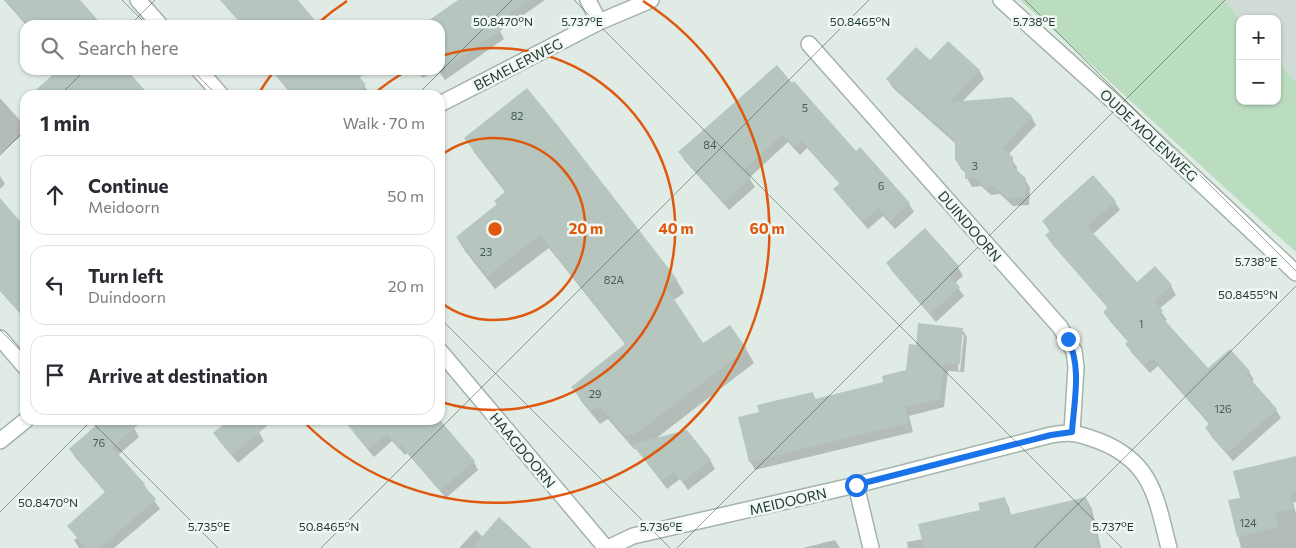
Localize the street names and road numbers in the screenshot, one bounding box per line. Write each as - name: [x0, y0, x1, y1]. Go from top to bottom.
- street label: BEMELERWEG: [471, 34, 565, 94]
- street label: OUDE MOLENWEG: [1097, 85, 1201, 185]
- street label: DUINDOORN: [935, 187, 1005, 265]
- street label: HAAGDOORN: [487, 409, 559, 491]
- street label: MEIDOORN: [748, 484, 828, 518]

